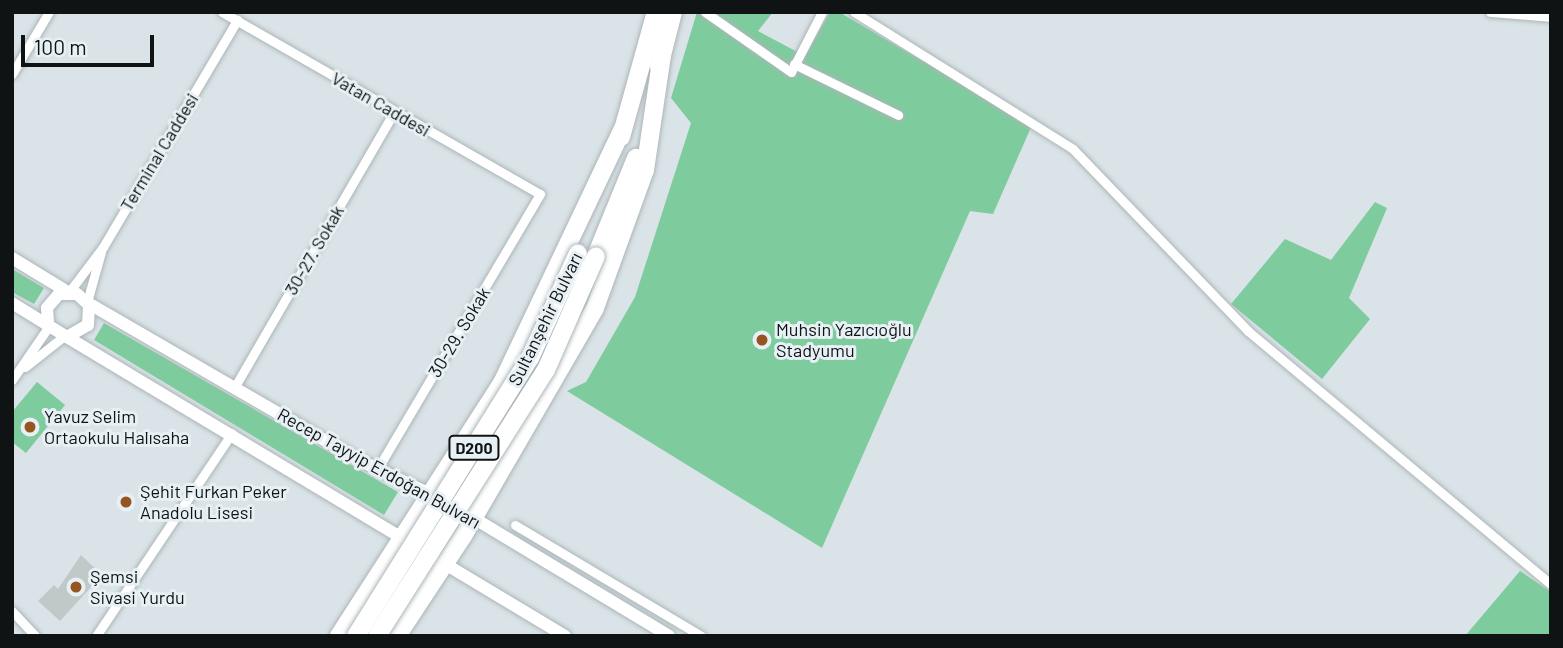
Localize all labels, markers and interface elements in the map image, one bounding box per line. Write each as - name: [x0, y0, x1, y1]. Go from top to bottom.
- scale bar: [24, 21, 158, 65]
- text: 100 m: [34, 34, 87, 59]
- street label: Vatan Caddesi: [328, 67, 434, 141]
- street label: Terminal Caddesi: [115, 89, 203, 215]
- street label: 30-27. Sokak: [280, 201, 348, 299]
- street label: Sultanşehir Bulvarı: [503, 249, 587, 389]
- street label: 30-29. Sokak: [424, 283, 494, 381]
- place label: Muhsin Yazıcıoğlu Stadyumu: [776, 319, 912, 362]
- marker: Muhsin Yazıcıoğlu Stadyumu: [754, 332, 770, 348]
- street label: Recep Tayyip Erdoğan Bulvarı: [274, 403, 484, 533]
- place label: Yavuz Selim Ortaokulu Halısaha: [44, 406, 189, 448]
- marker: Yavuz Selim Ortaokulu Halısaha: [22, 419, 38, 435]
- road number: D200: [448, 436, 500, 461]
- place label: Şehit Furkan Peker Anadolu Lisesi: [140, 481, 287, 524]
- marker: Şehit Furkan Peker Anadolu Lisesi: [118, 494, 134, 510]
- place label: Şemsi Sivasi Yurdu: [90, 566, 185, 608]
- marker: Şemsi Sivasi Yurdu: [68, 579, 84, 595]

